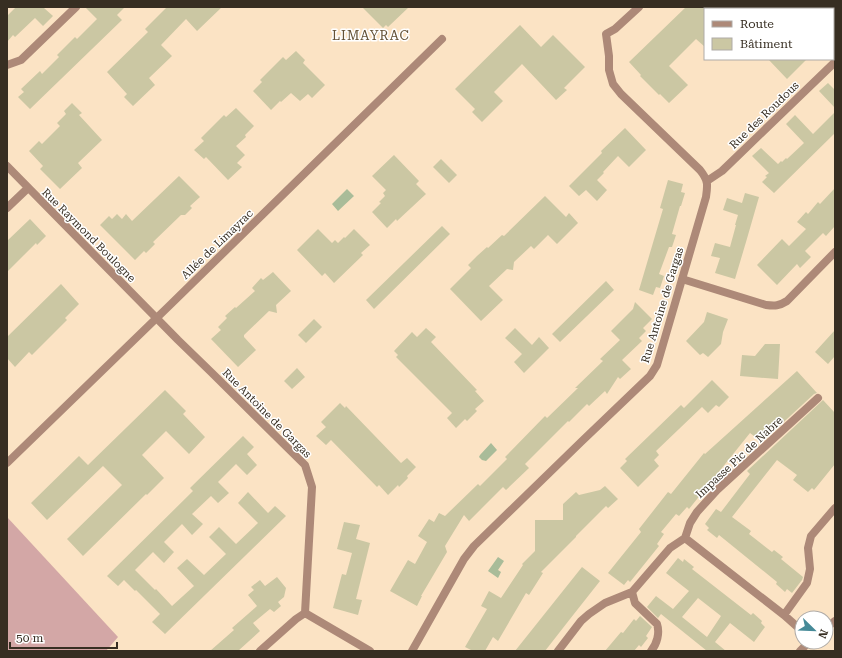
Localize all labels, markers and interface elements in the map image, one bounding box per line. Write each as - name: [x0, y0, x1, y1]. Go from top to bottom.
- legend: [704, 8, 834, 60]
- text: Route: [740, 17, 774, 31]
- district label: LIMAYRAC: [332, 28, 410, 43]
- text: Bâtiment: [740, 37, 793, 51]
- street label: Rue des Roudous: [727, 79, 802, 152]
- street label: Rue Raymond Boulogne: [39, 186, 138, 285]
- street label: Allée de Limayrac: [179, 207, 256, 282]
- street label: Rue Antoine de Gargas: [639, 246, 686, 365]
- street label: Rue Antoine de Gargas: [220, 366, 314, 460]
- street label: Impasse Pic de Nabre: [693, 414, 785, 501]
- north arrow: [794, 610, 834, 650]
- scale bar: [10, 624, 117, 650]
- text: N: [815, 627, 830, 641]
- text: 50 m: [16, 631, 43, 645]

